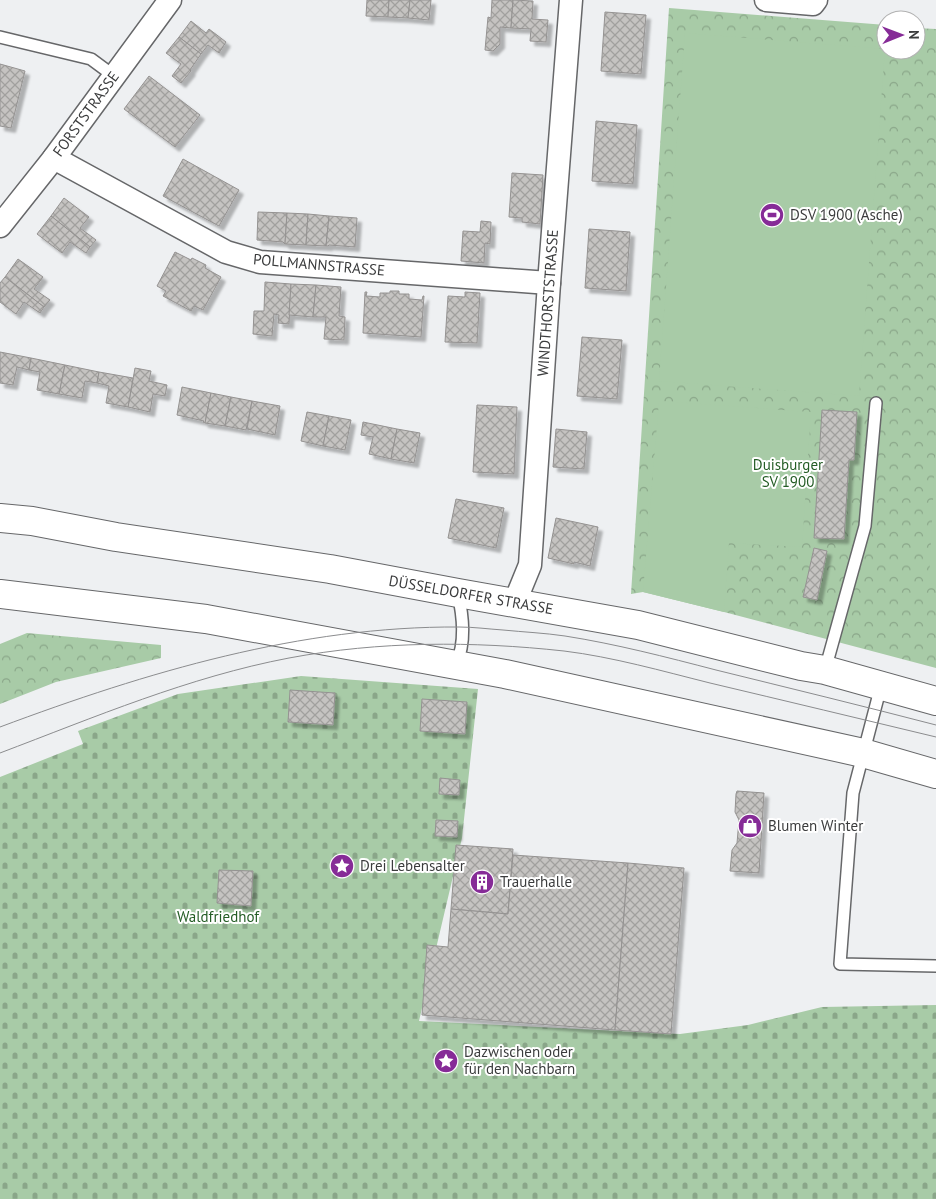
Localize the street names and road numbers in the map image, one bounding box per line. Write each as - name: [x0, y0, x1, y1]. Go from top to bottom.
- street label: FORSTSTRASSE: [48, 67, 123, 160]
- street label: WINDTHORSTSTRASSE: [533, 229, 562, 377]
- street label: POLLMANNSTRASSE: [252, 249, 386, 280]
- street label: DÜSSELDORFER STRASSE: [387, 571, 555, 618]

